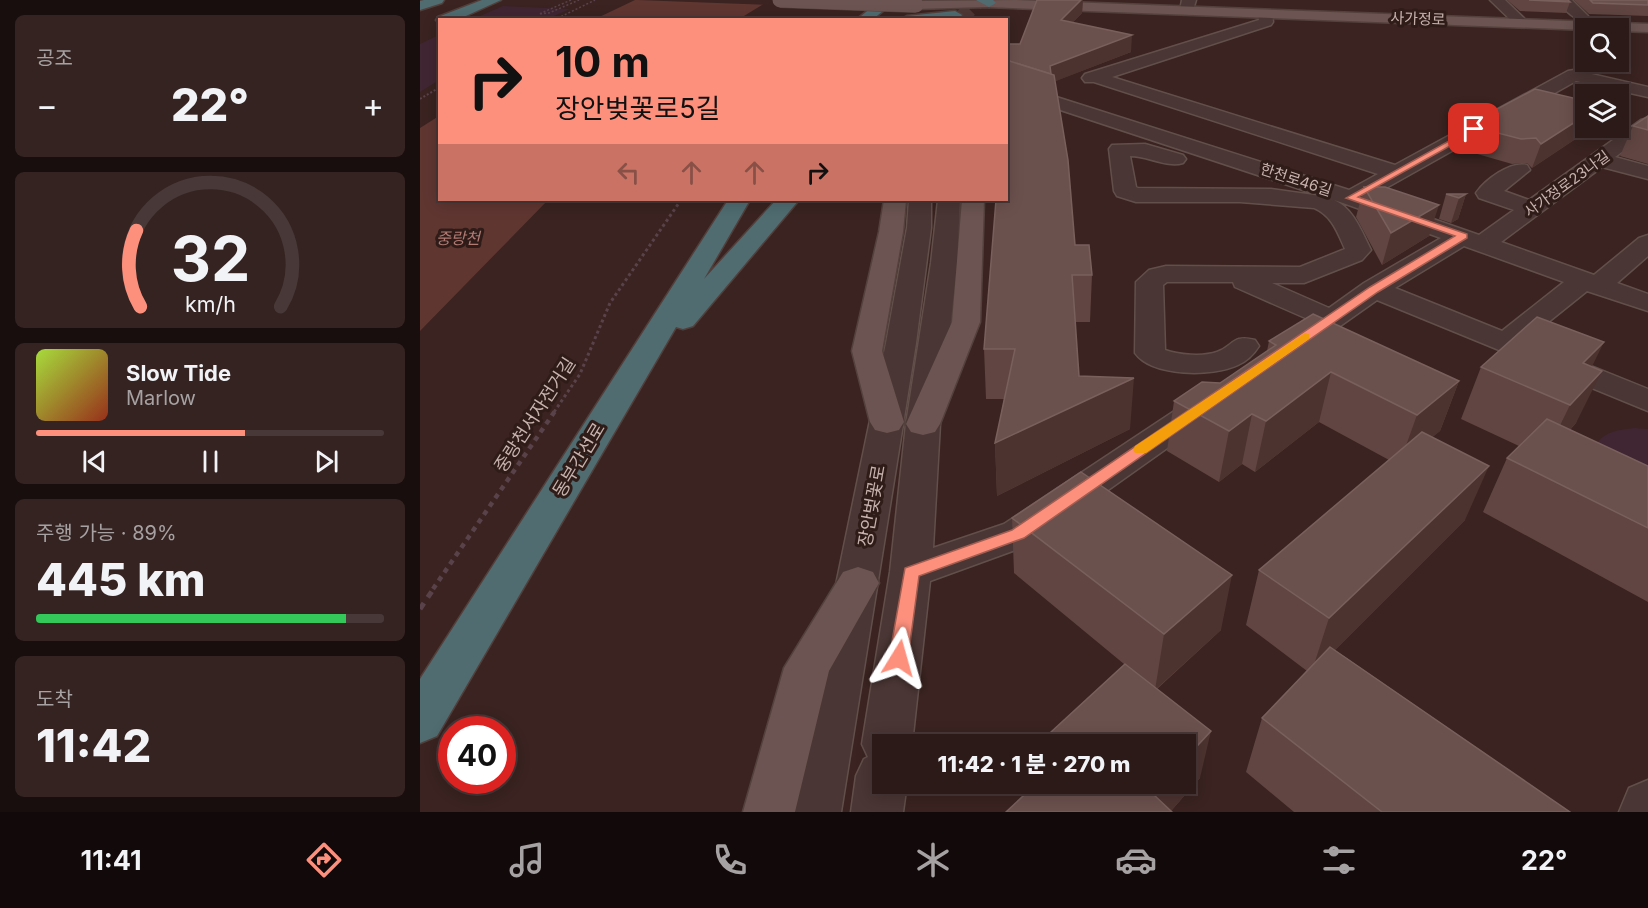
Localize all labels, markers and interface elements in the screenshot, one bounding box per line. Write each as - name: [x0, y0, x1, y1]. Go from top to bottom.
- street label: 사가정로: [1390, 8, 1446, 29]
- map controls: [1575, 18, 1629, 138]
- button: search: [1575, 18, 1629, 72]
- text: 10 m: [555, 36, 650, 87]
- icon: right: [456, 42, 534, 120]
- text: 공조: [36, 46, 73, 70]
- text: 22°: [171, 77, 249, 132]
- button: layers: [1575, 84, 1629, 138]
- text: −: [36, 85, 58, 125]
- text: +: [362, 85, 384, 125]
- text: 장안벚꽃로5길: [555, 92, 720, 125]
- pin: [1448, 103, 1499, 154]
- icon: arrive: [1457, 112, 1490, 145]
- street label: 사가정로23나길: [1520, 146, 1613, 221]
- icon: left: [612, 156, 645, 189]
- icon: ahead: [675, 156, 708, 189]
- icon: ahead: [738, 156, 771, 189]
- icon: right: [801, 156, 834, 189]
- street label: 한천로46길: [1258, 159, 1334, 200]
- text: 32: [170, 221, 250, 296]
- water label: 중랑천: [436, 228, 482, 248]
- text: km/h: [185, 291, 235, 317]
- street label: 중랑천서자전거길: [490, 353, 579, 476]
- text: Slow Tide: [126, 360, 231, 386]
- text: Marlow: [126, 386, 196, 410]
- street label: 동부간선로: [548, 419, 609, 501]
- icon: previous: [78, 445, 111, 478]
- icon: pause: [194, 445, 227, 478]
- icon: next: [310, 445, 343, 478]
- street label: 장안벚꽃로: [854, 463, 889, 549]
- text: 주행 가능 · 89%: [36, 521, 177, 545]
- text: 445 km: [36, 552, 206, 607]
- position arrow: [867, 626, 931, 690]
- text: 도착: [36, 687, 73, 711]
- speed limit sign: 40: [438, 716, 516, 794]
- text: 11:42: [36, 718, 151, 773]
- text: 11:42 · 1 분 · 270 m: [938, 751, 1130, 777]
- icon: directions: [303, 839, 345, 881]
- icon: music: [506, 839, 548, 881]
- icon: phone: [709, 839, 751, 881]
- icon: climate: [912, 839, 954, 881]
- icon: car: [1115, 839, 1157, 881]
- icon: filters: [1318, 839, 1360, 881]
- text: 11:41: [81, 844, 142, 877]
- text: 22°: [1521, 844, 1567, 877]

